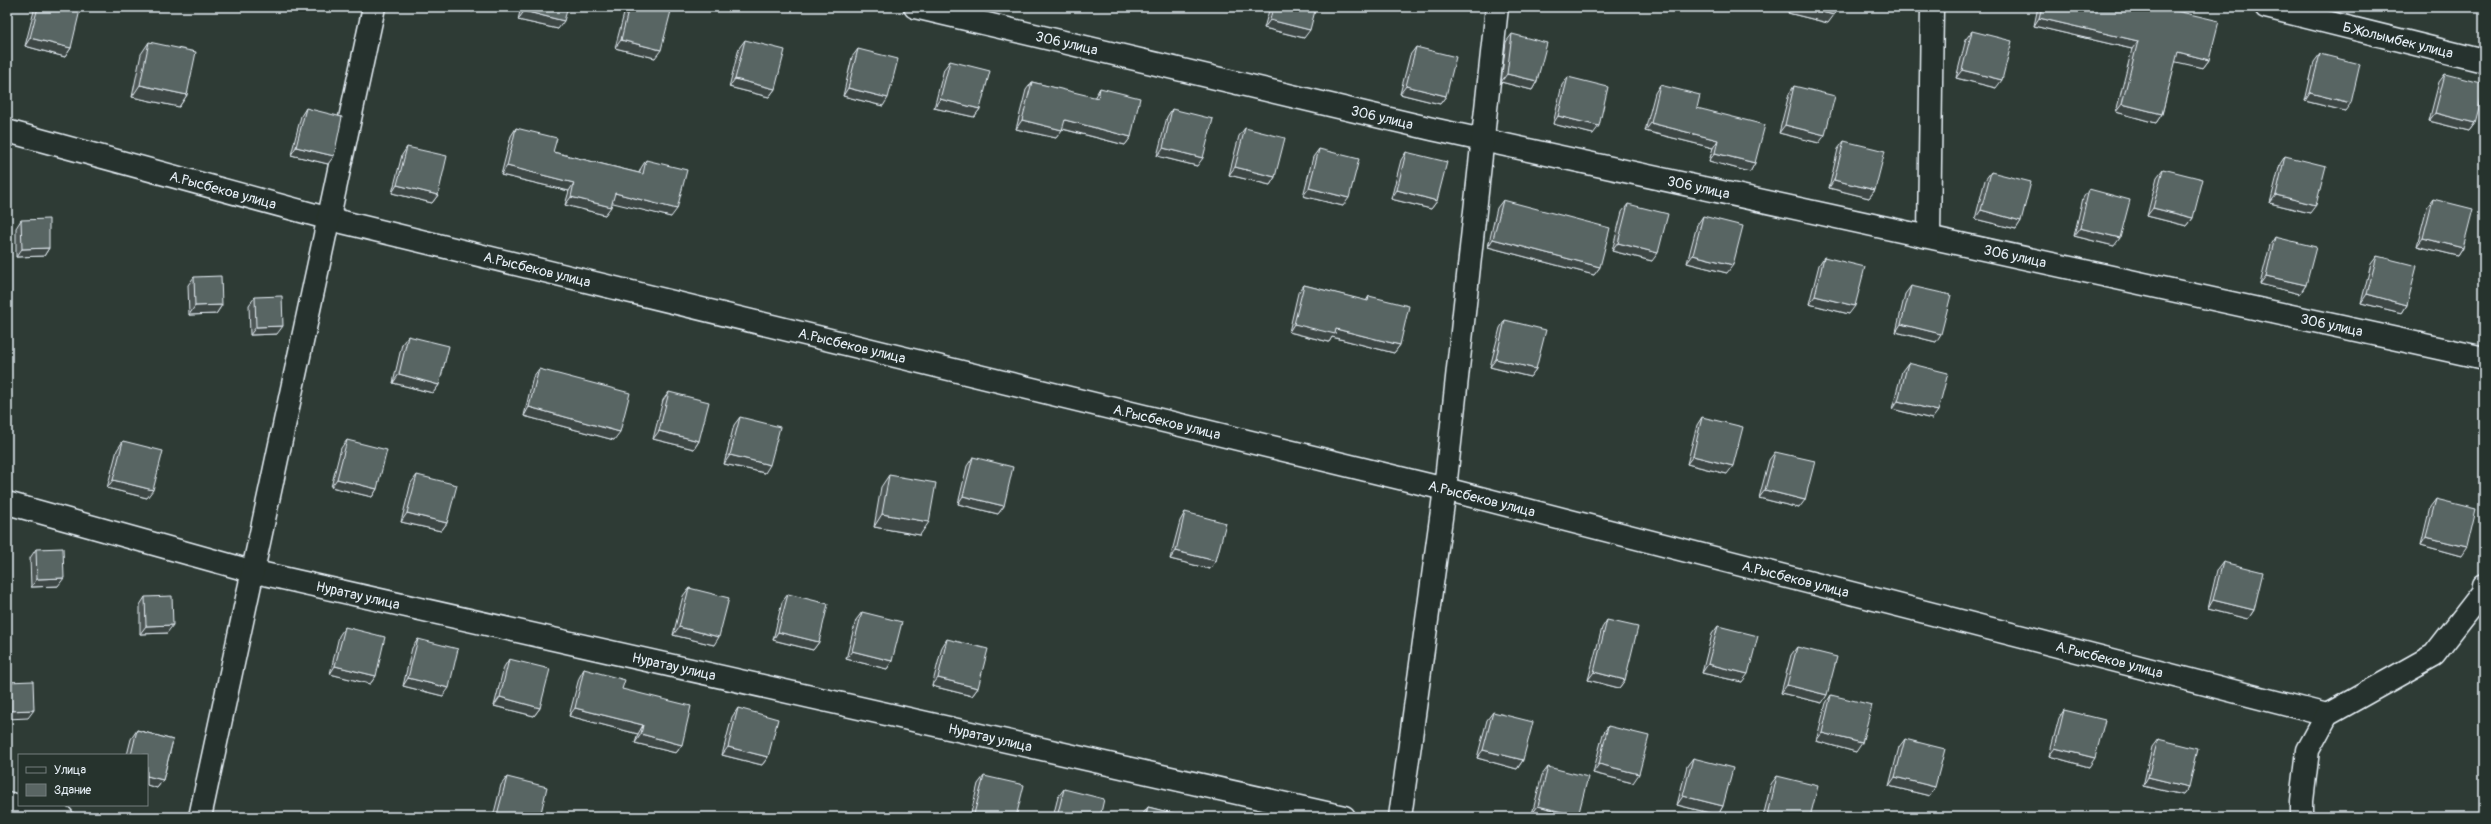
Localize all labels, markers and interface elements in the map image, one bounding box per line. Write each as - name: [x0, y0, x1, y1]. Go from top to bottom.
- street label: Б.Жолымбек улица: [2341, 18, 2455, 62]
- street label: 306 улица: [1034, 27, 1100, 58]
- street label: 306 улица: [1349, 102, 1415, 133]
- street label: А.Рысбеков улица: [168, 167, 278, 213]
- street label: 306 улица: [1666, 172, 1731, 202]
- street label: 306 улица: [1982, 241, 2048, 271]
- street label: А.Рысбеков улица: [482, 248, 593, 290]
- street label: 306 улица: [2299, 310, 2365, 340]
- street label: А.Рысбеков улица: [797, 324, 908, 367]
- street label: А.Рысбеков улица: [1112, 401, 1222, 443]
- street label: А.Рысбеков улица: [1427, 477, 1537, 520]
- street label: А.Рысбеков улица: [1740, 557, 1851, 601]
- street label: Нуратау улица: [314, 577, 402, 613]
- street label: А.Рысбеков улица: [2054, 637, 2165, 681]
- street label: Нуратау улица: [631, 649, 718, 684]
- street label: Нуратау улица: [947, 720, 1034, 755]
- legend: [18, 754, 148, 806]
- text: Улица: [54, 763, 86, 778]
- text: Здание: [54, 783, 91, 798]

